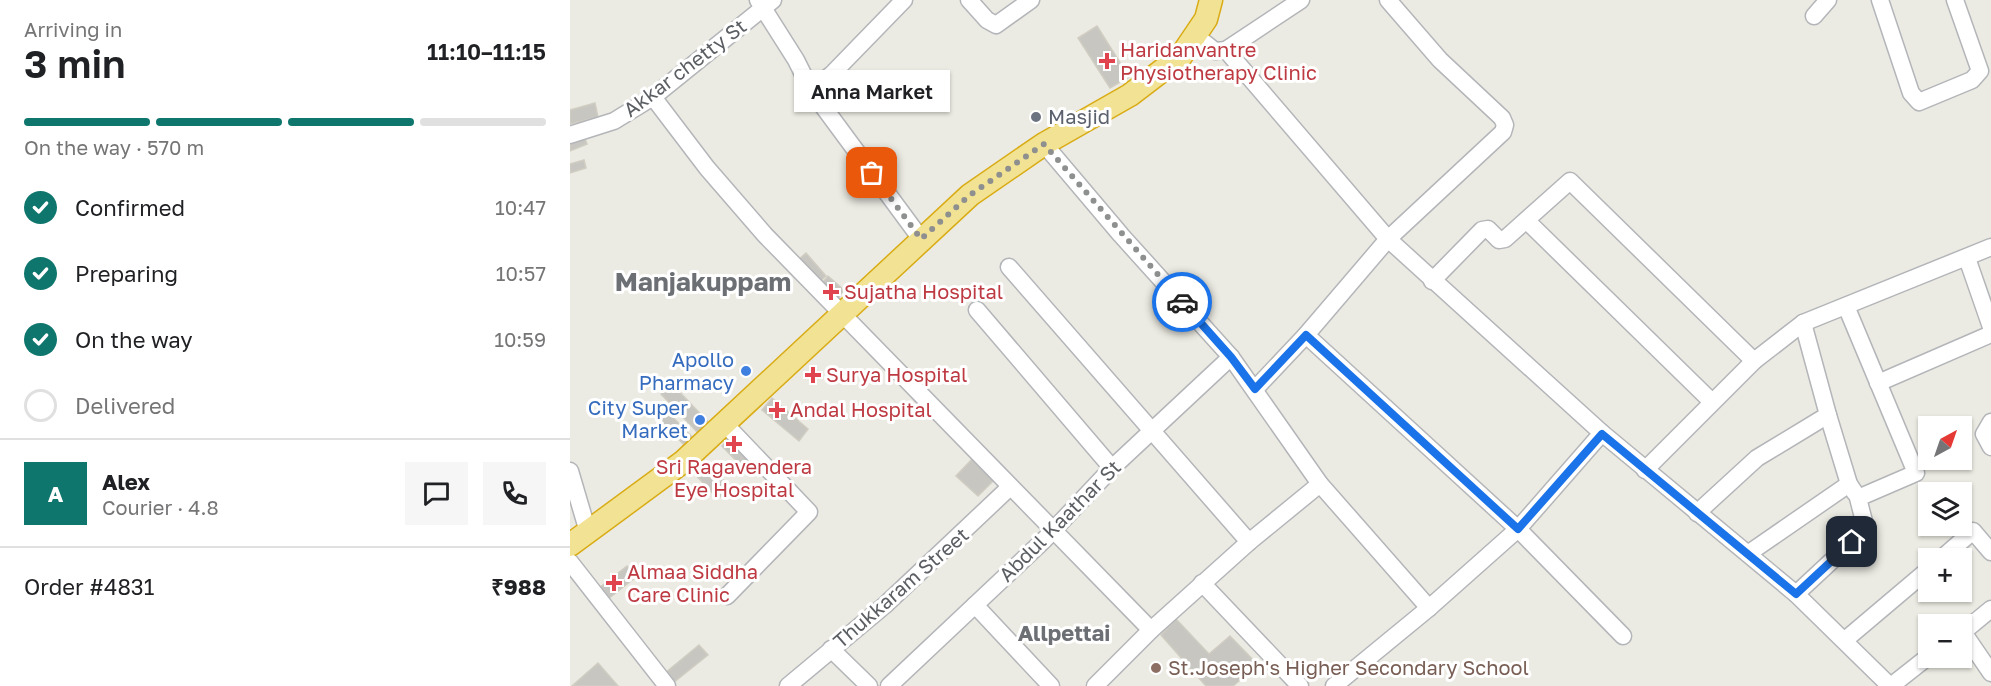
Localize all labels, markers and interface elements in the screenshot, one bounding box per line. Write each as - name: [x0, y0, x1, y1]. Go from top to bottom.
- street label: Akkar chetty St: [618, 13, 751, 121]
- text: Arriving in: [24, 17, 122, 41]
- place label: Haridanvantre Physiotherapy Clinic: [1120, 37, 1317, 84]
- text: 11:10–11:15: [427, 38, 546, 65]
- text: 3 min: [24, 40, 126, 87]
- marker: Haridanvantre Physiotherapy Clinic: [1098, 52, 1116, 70]
- callout: Anna Market: [794, 71, 950, 113]
- text: Anna Market: [811, 79, 933, 103]
- place label: Masjid: [1048, 104, 1110, 128]
- marker: Masjid: [1029, 110, 1043, 124]
- text: On the way · 570 m: [24, 135, 204, 159]
- pin: [846, 147, 897, 198]
- icon: bag: [855, 156, 888, 189]
- icon: check: [24, 191, 57, 224]
- text: Confirmed: [75, 194, 185, 221]
- text: 10:47: [495, 195, 546, 219]
- icon: check: [24, 257, 57, 290]
- text: Preparing: [75, 260, 178, 287]
- text: 10:57: [496, 261, 546, 285]
- district label: Manjakuppam: [615, 266, 791, 297]
- courier: [1152, 272, 1212, 332]
- place label: Sujatha Hospital: [844, 279, 1003, 303]
- marker: Sujatha Hospital: [822, 283, 840, 301]
- icon: car: [1166, 286, 1199, 319]
- icon: check: [24, 323, 57, 356]
- text: On the way: [75, 326, 193, 353]
- text: 10:59: [494, 327, 546, 351]
- place label: Apollo Pharmacy: [639, 347, 734, 394]
- place label: Surya Hospital: [826, 362, 967, 386]
- marker: Apollo Pharmacy: [739, 364, 753, 378]
- marker: Surya Hospital: [804, 366, 822, 384]
- text: Delivered: [75, 392, 175, 419]
- place label: City Super Market: [588, 395, 688, 442]
- place label: Andal Hospital: [790, 397, 932, 421]
- marker: Andal Hospital: [768, 401, 786, 419]
- marker: City Super Market: [693, 413, 707, 427]
- north arrow: [1918, 416, 1972, 470]
- map controls: [1918, 416, 1972, 668]
- marker: Sri Ragavendera Eye Hospital: [725, 435, 743, 453]
- place label: Sri Ragavendera Eye Hospital: [656, 454, 812, 501]
- street label: Abdul Kaathar St: [993, 454, 1125, 586]
- button: chat: [405, 462, 468, 525]
- button: phone: [483, 462, 546, 525]
- text: Alex: [102, 468, 150, 495]
- text: A: [48, 480, 63, 507]
- button: layers: [1918, 482, 1972, 536]
- text: Courier · 4.8: [102, 495, 219, 519]
- pin: [1826, 516, 1877, 567]
- street label: Thukkaram Street: [828, 522, 973, 652]
- icon: home: [1835, 525, 1868, 558]
- button: +: [1918, 548, 1972, 602]
- place label: Almaa Siddha Care Clinic: [627, 559, 758, 606]
- text: Order #4831: [24, 573, 154, 600]
- text: ₹988: [491, 573, 546, 600]
- marker: Almaa Siddha Care Clinic: [605, 574, 623, 592]
- button: −: [1918, 614, 1972, 668]
- district label: Allpettai: [1018, 619, 1110, 646]
- place label: St.Joseph's Higher Secondary School: [1168, 655, 1529, 679]
- marker: St.Joseph's Higher Secondary School: [1149, 661, 1163, 675]

